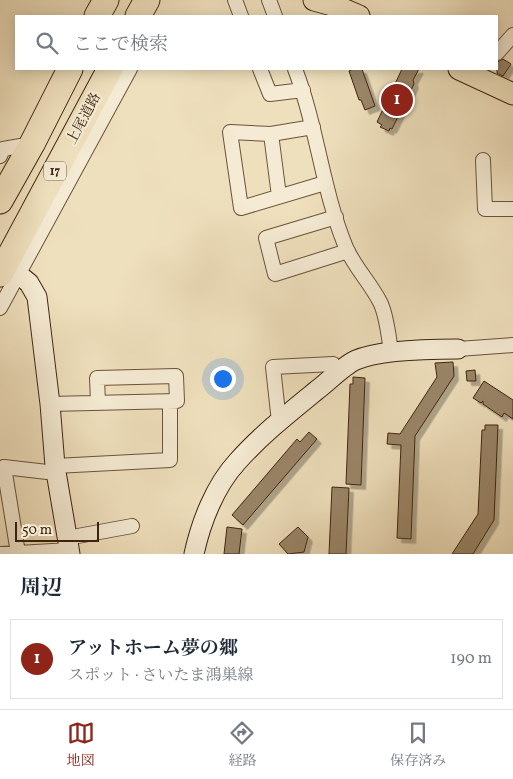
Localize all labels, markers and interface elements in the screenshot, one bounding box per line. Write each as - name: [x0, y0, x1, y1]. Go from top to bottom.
- search box: [15, 15, 498, 70]
- icon: search: [33, 29, 61, 57]
- text: ここで検索: [73, 32, 168, 58]
- pin: 1: [381, 81, 413, 119]
- street label: 上尾道路: [63, 90, 106, 148]
- road number: 17: [44, 162, 66, 180]
- your location: [210, 366, 236, 392]
- scale bar: [15, 519, 99, 542]
- text: 50 m: [22, 521, 52, 540]
- text: 周辺: [20, 574, 62, 603]
- text: アットホーム夢の郷: [68, 636, 238, 662]
- text: 1: [34, 648, 40, 670]
- text: 190 m: [450, 648, 492, 670]
- text: スポット · さいたま鴻巣線: [68, 665, 254, 687]
- tab: 地図: [67, 719, 95, 771]
- tab: 経路: [228, 719, 256, 771]
- tab: 保存済み: [390, 719, 446, 771]

